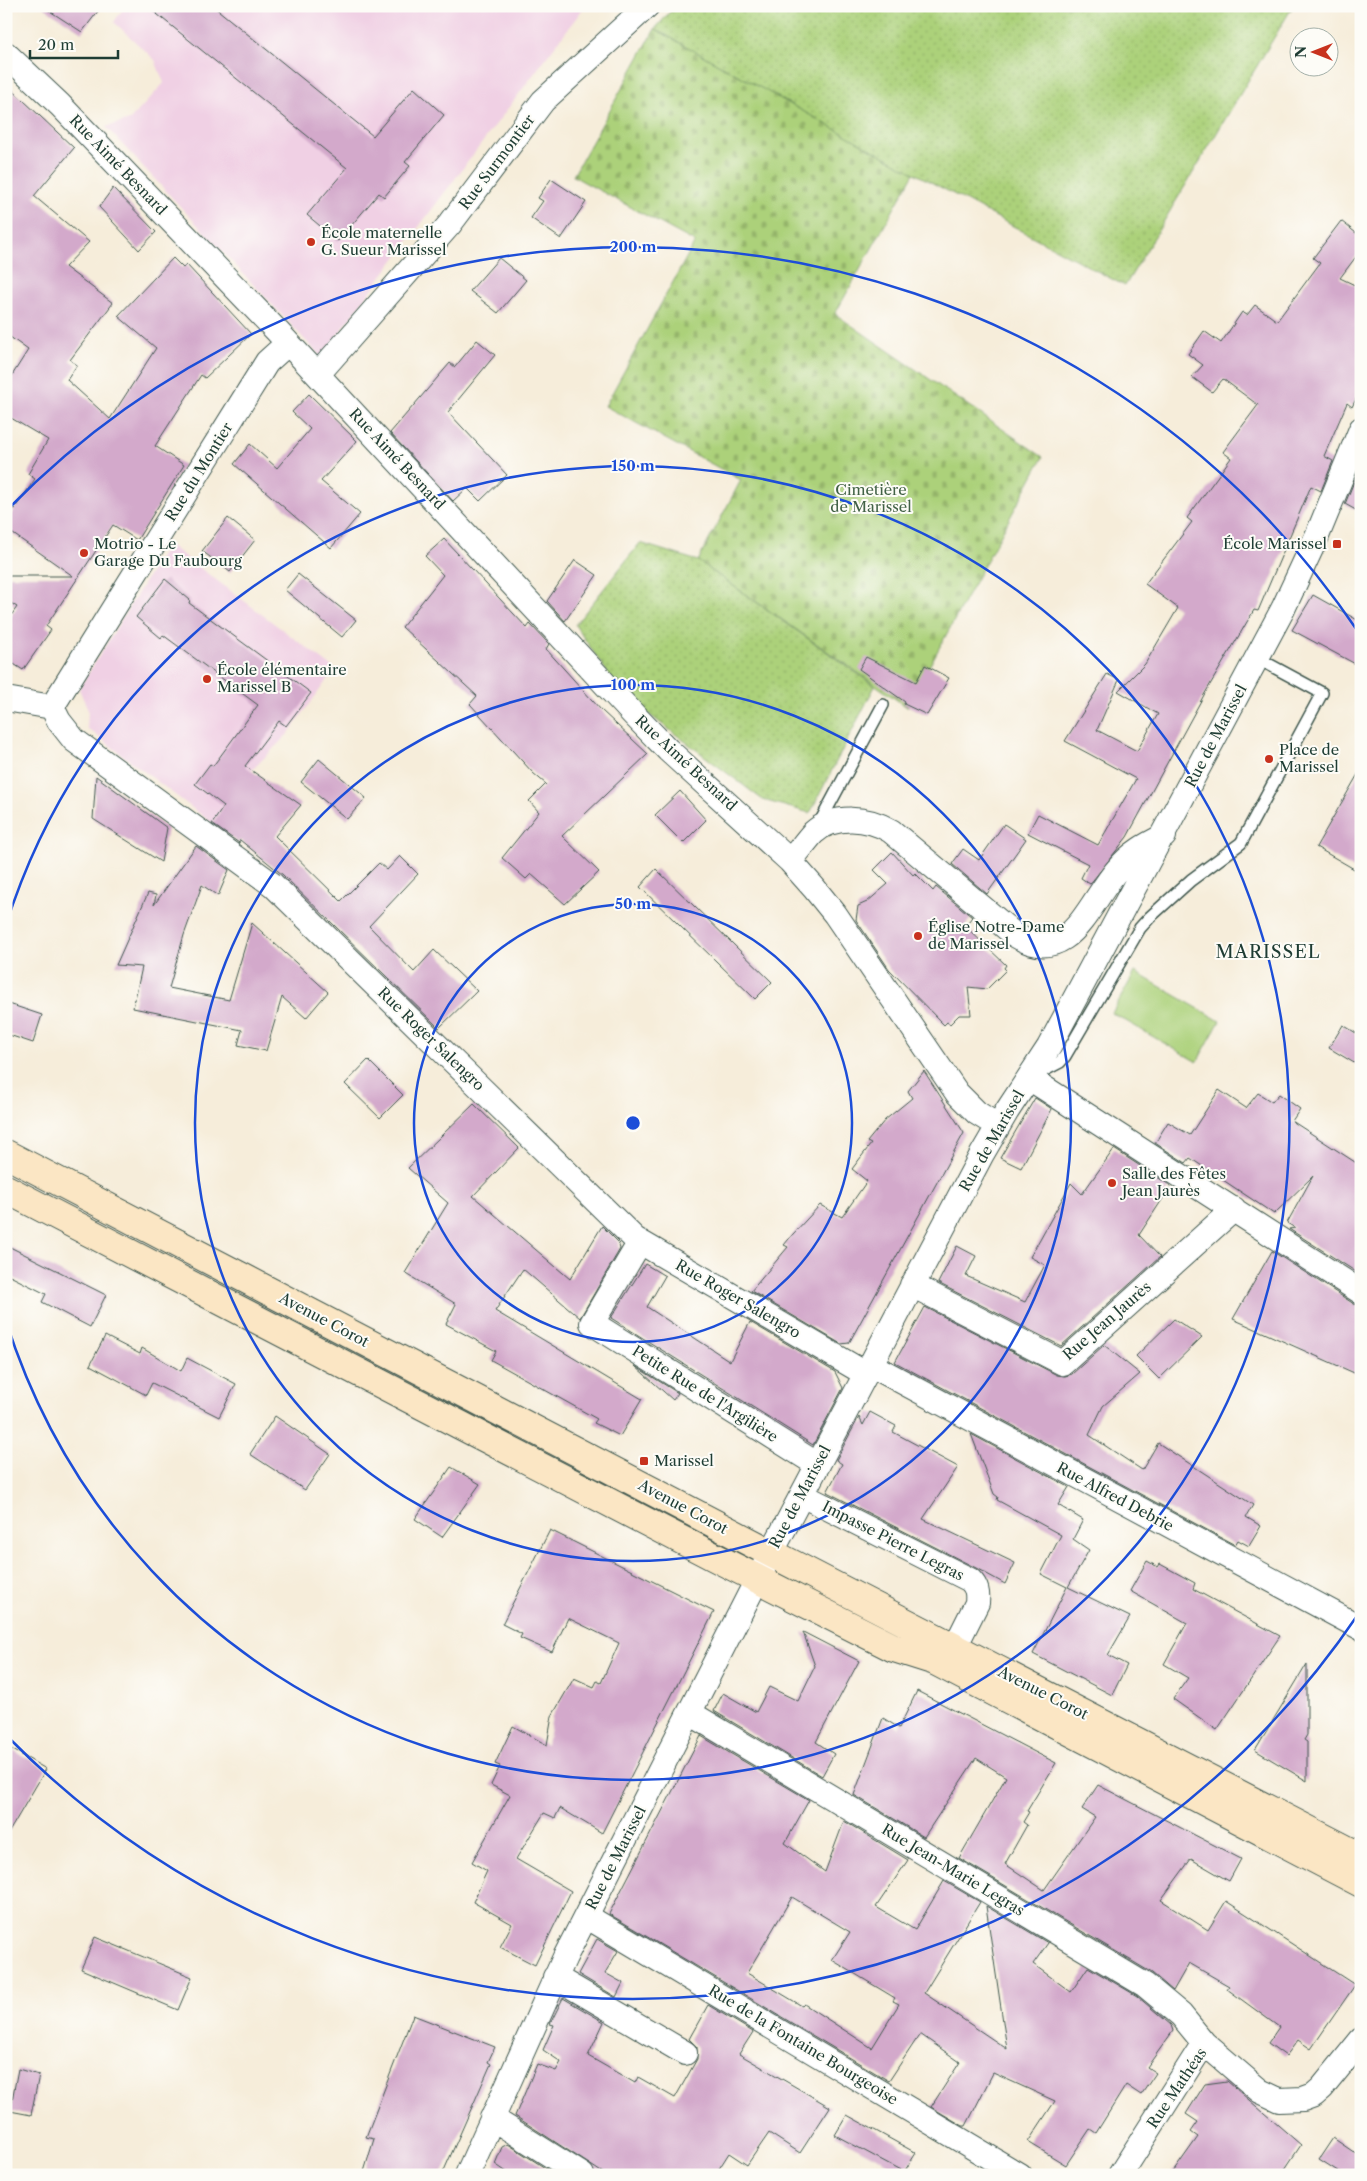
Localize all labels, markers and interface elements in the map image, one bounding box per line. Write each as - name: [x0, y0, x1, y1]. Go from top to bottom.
- scale bar: [30, 28, 118, 60]
- north arrow: [1290, 28, 1340, 78]
- text: 20 m: [38, 35, 74, 54]
- text: N: [1292, 46, 1310, 58]
- street label: Rue Surmontier: [455, 110, 539, 213]
- street label: Rue Aimé Besnard: [66, 111, 171, 219]
- place label: École maternelle G. Sueur Marissel: [321, 223, 447, 259]
- marker: École maternelle G. Sueur Marissel: [305, 236, 317, 248]
- text: 200 m: [610, 237, 656, 256]
- street label: Rue Aimé Besnard: [345, 404, 449, 513]
- street label: Rue du Montier: [161, 418, 237, 525]
- text: 150 m: [611, 456, 655, 475]
- park label: Cimetière de Marissel: [830, 480, 912, 516]
- place label: Motrio - Le Garage Du Faubourg: [94, 534, 242, 570]
- place label: École Marissel: [1223, 534, 1328, 553]
- marker: École Marissel: [1331, 538, 1343, 550]
- marker: Motrio - Le Garage Du Faubourg: [78, 547, 90, 559]
- place label: École élémentaire Marissel B: [217, 660, 347, 696]
- marker: École élémentaire Marissel B: [201, 673, 213, 685]
- text: 100 m: [611, 675, 655, 694]
- street label: Rue de Marissel: [1180, 681, 1251, 791]
- street label: Rue Aimé Besnard: [632, 711, 741, 815]
- place label: Place de Marissel: [1279, 740, 1339, 776]
- marker: Place de Marissel: [1263, 753, 1275, 765]
- text: 50 m: [615, 894, 651, 913]
- place label: Église Notre-Dame de Marissel: [928, 917, 1064, 953]
- marker: Église Notre-Dame de Marissel: [912, 930, 924, 942]
- district label: MARISSEL: [1215, 941, 1321, 963]
- street label: Rue Roger Salengro: [374, 983, 489, 1095]
- street label: Rue de Marissel: [955, 1086, 1029, 1195]
- centre of rings: [624, 1114, 642, 1132]
- place label: Salle des Fêtes Jean Jaurès: [1120, 1164, 1226, 1200]
- marker: Salle des Fêtes Jean Jaurès: [1106, 1177, 1118, 1189]
- street label: Rue Roger Salengro: [672, 1255, 804, 1342]
- street label: Rue Jean Jaurès: [1059, 1277, 1155, 1364]
- street label: Avenue Corot: [275, 1288, 373, 1351]
- street label: Petite Rue de l'Argilière: [629, 1341, 782, 1446]
- street label: Rue de Marissel: [764, 1442, 835, 1552]
- place label: Marissel: [654, 1451, 714, 1470]
- marker: Marissel: [638, 1455, 650, 1467]
- street label: Rue Alfred Debrie: [1054, 1458, 1177, 1535]
- street label: Avenue Corot: [634, 1475, 732, 1538]
- street label: Impasse Pierre Legras: [819, 1497, 967, 1585]
- street label: Avenue Corot: [994, 1661, 1092, 1724]
- street label: Rue de Marissel: [581, 1802, 650, 1913]
- street label: Rue Jean-Marie Legras: [878, 1819, 1028, 1920]
- street label: Rue de la Fontaine Bourgeoise: [705, 1980, 901, 2109]
- street label: Rue Mathéas: [1143, 2044, 1210, 2132]

